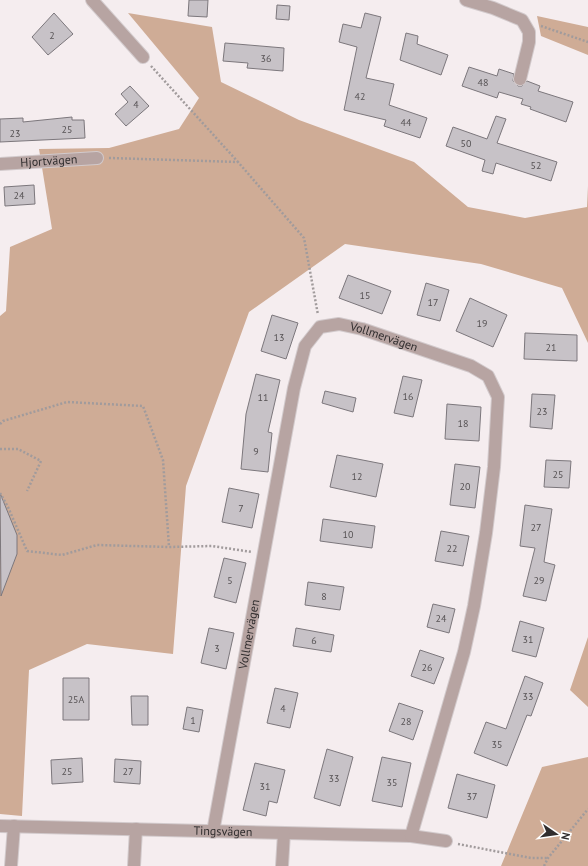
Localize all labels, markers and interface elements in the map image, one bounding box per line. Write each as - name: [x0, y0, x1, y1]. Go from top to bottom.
- house number: 2: [49, 29, 55, 42]
- house number: 36: [261, 52, 271, 65]
- house number: 48: [478, 76, 488, 89]
- house number: 42: [355, 90, 365, 103]
- house number: 4: [133, 98, 139, 111]
- house number: 44: [401, 116, 412, 129]
- house number: 25: [62, 123, 72, 136]
- house number: 23: [10, 127, 20, 140]
- house number: 50: [461, 137, 472, 150]
- street label: Hjortvägen: [20, 151, 78, 170]
- house number: 52: [531, 159, 541, 172]
- house number: 24: [14, 189, 25, 202]
- house number: 15: [360, 289, 370, 302]
- house number: 17: [428, 296, 438, 309]
- house number: 19: [477, 317, 487, 330]
- street label: Vollmervägen: [348, 318, 420, 354]
- house number: 13: [274, 331, 284, 344]
- house number: 21: [546, 341, 556, 354]
- house number: 16: [403, 390, 413, 403]
- house number: 11: [258, 391, 268, 404]
- house number: 23: [537, 405, 547, 418]
- house number: 18: [458, 417, 468, 430]
- house number: 9: [253, 445, 259, 458]
- house number: 25: [553, 468, 563, 481]
- house number: 12: [352, 470, 362, 483]
- house number: 20: [460, 480, 471, 493]
- house number: 7: [238, 502, 244, 515]
- house number: 27: [531, 521, 541, 534]
- house number: 10: [343, 528, 354, 541]
- house number: 22: [447, 542, 457, 555]
- house number: 5: [227, 574, 233, 587]
- house number: 29: [534, 574, 544, 587]
- house number: 8: [321, 590, 327, 603]
- street label: Vollmervägen: [235, 598, 262, 671]
- house number: 24: [436, 612, 447, 625]
- house number: 31: [523, 633, 533, 646]
- house number: 6: [311, 634, 317, 647]
- house number: 3: [214, 642, 220, 655]
- house number: 26: [422, 661, 432, 674]
- house number: 33: [523, 690, 533, 703]
- house number: 25A: [68, 693, 85, 706]
- house number: 4: [280, 702, 286, 715]
- house number: 1: [190, 714, 196, 727]
- house number: 28: [401, 715, 411, 728]
- house number: 35: [492, 738, 502, 751]
- house number: 25: [62, 765, 72, 778]
- house number: 27: [123, 765, 133, 778]
- house number: 33: [329, 772, 339, 785]
- house number: 35: [387, 776, 397, 789]
- house number: 31: [260, 780, 270, 793]
- house number: 37: [467, 790, 477, 803]
- north arrow: [536, 814, 576, 854]
- street label: Tingsvägen: [193, 823, 253, 839]
- text: N: [558, 831, 573, 841]

